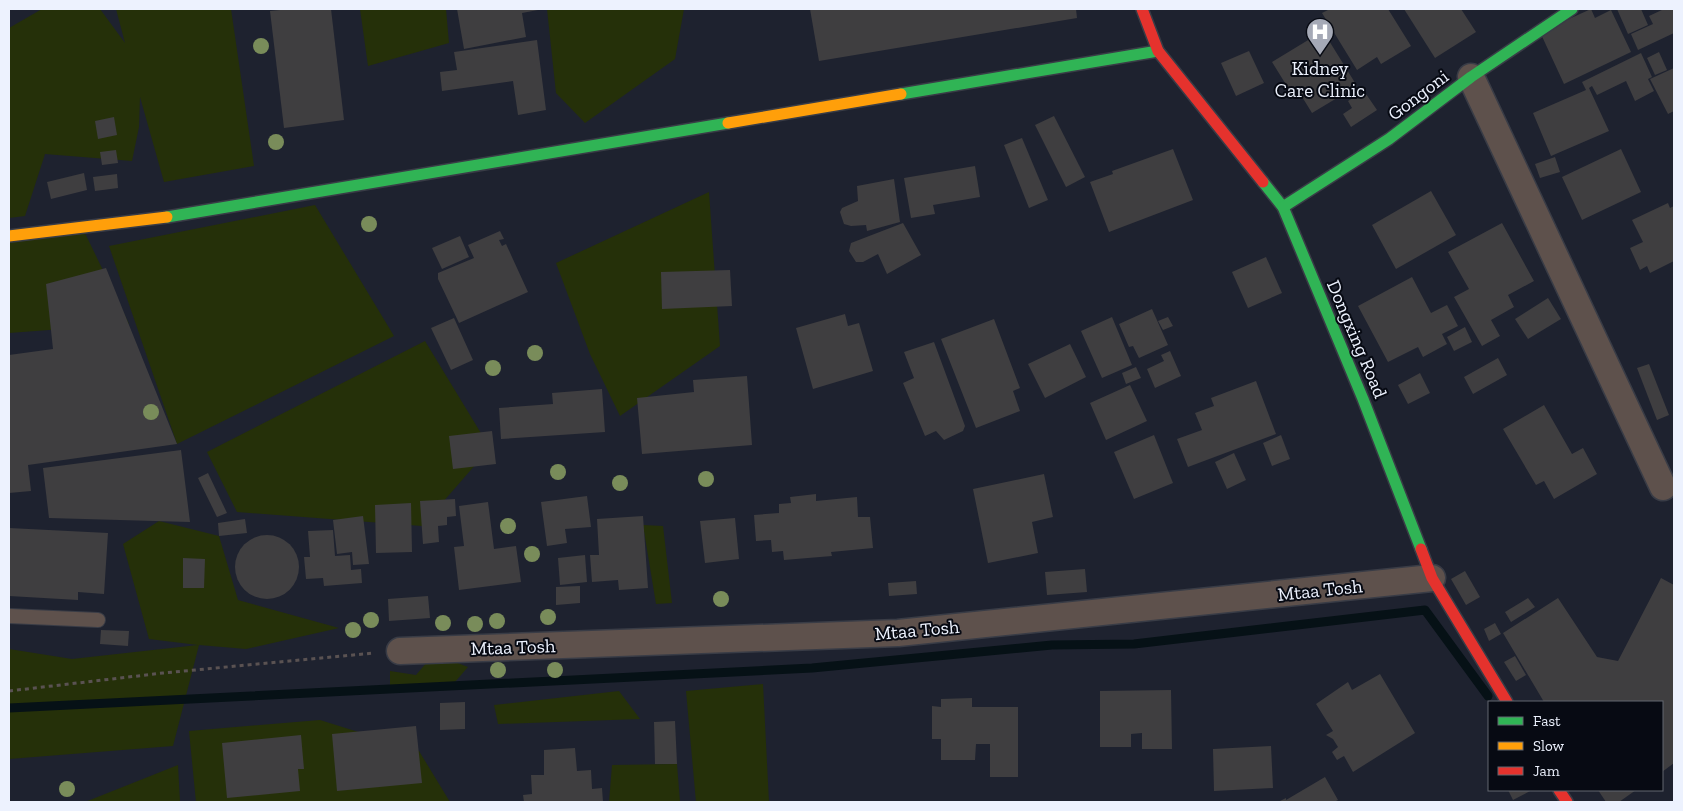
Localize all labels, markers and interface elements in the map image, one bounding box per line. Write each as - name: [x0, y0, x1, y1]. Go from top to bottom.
- hospital icon: Kidney Care Clinic: [1305, 17, 1335, 56]
- place label: Kidney Care Clinic: [1275, 57, 1365, 102]
- street label: Gongoni: [1383, 65, 1453, 125]
- street label: Dongxing Road: [1322, 277, 1392, 402]
- street label: Mtaa Tosh: [1276, 574, 1364, 606]
- street label: Mtaa Tosh: [874, 615, 961, 645]
- street label: Mtaa Tosh: [470, 634, 556, 660]
- legend: [1488, 701, 1663, 791]
- text: Fast: [1533, 712, 1561, 730]
- text: Slow: [1533, 737, 1565, 755]
- text: Jam: [1533, 762, 1560, 780]

